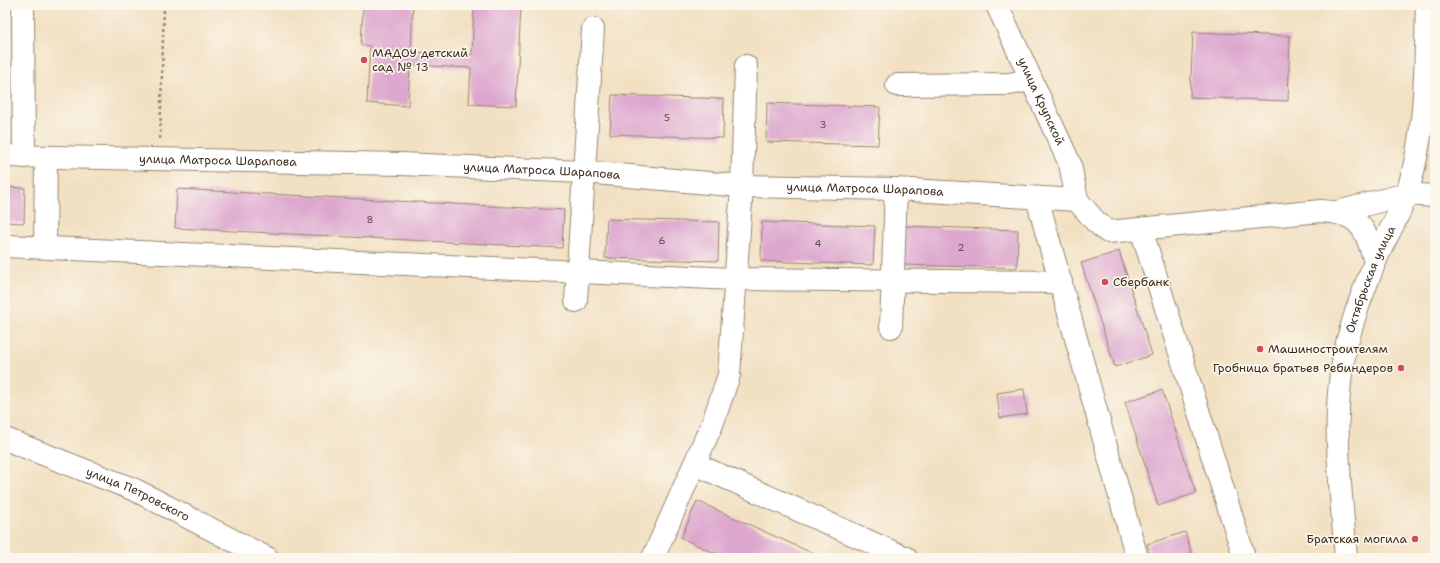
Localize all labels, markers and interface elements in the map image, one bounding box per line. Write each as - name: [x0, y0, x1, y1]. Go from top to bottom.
- place label: МАДОУ детский сад № 13: [372, 45, 468, 75]
- marker: МАДОУ детский сад № 13: [359, 55, 369, 65]
- street label: улица Крупской: [1014, 55, 1068, 148]
- house number: 5: [664, 111, 670, 124]
- house number: 3: [820, 118, 827, 131]
- street label: улица Матроса Шарапова: [139, 151, 297, 170]
- street label: улица Матроса Шарапова: [463, 159, 622, 183]
- street label: улица Матроса Шарапова: [786, 179, 945, 200]
- house number: 8: [367, 213, 374, 226]
- street label: Октябрьская улица: [1342, 222, 1399, 335]
- house number: 6: [659, 234, 666, 247]
- house number: 4: [815, 237, 822, 250]
- house number: 2: [958, 241, 965, 254]
- place label: Сбербанк: [1113, 274, 1170, 290]
- marker: Сбербанк: [1100, 277, 1110, 287]
- place label: Машиностроителям: [1268, 341, 1388, 357]
- marker: Машиностроителям: [1255, 344, 1265, 354]
- place label: Гробница братьев Ребиндеров: [1213, 360, 1393, 376]
- marker: Гробница братьев Ребиндеров: [1396, 363, 1406, 373]
- street label: улица Петровского: [84, 464, 193, 525]
- place label: Братская могила: [1306, 531, 1408, 547]
- marker: Братская могила: [1410, 534, 1420, 544]

